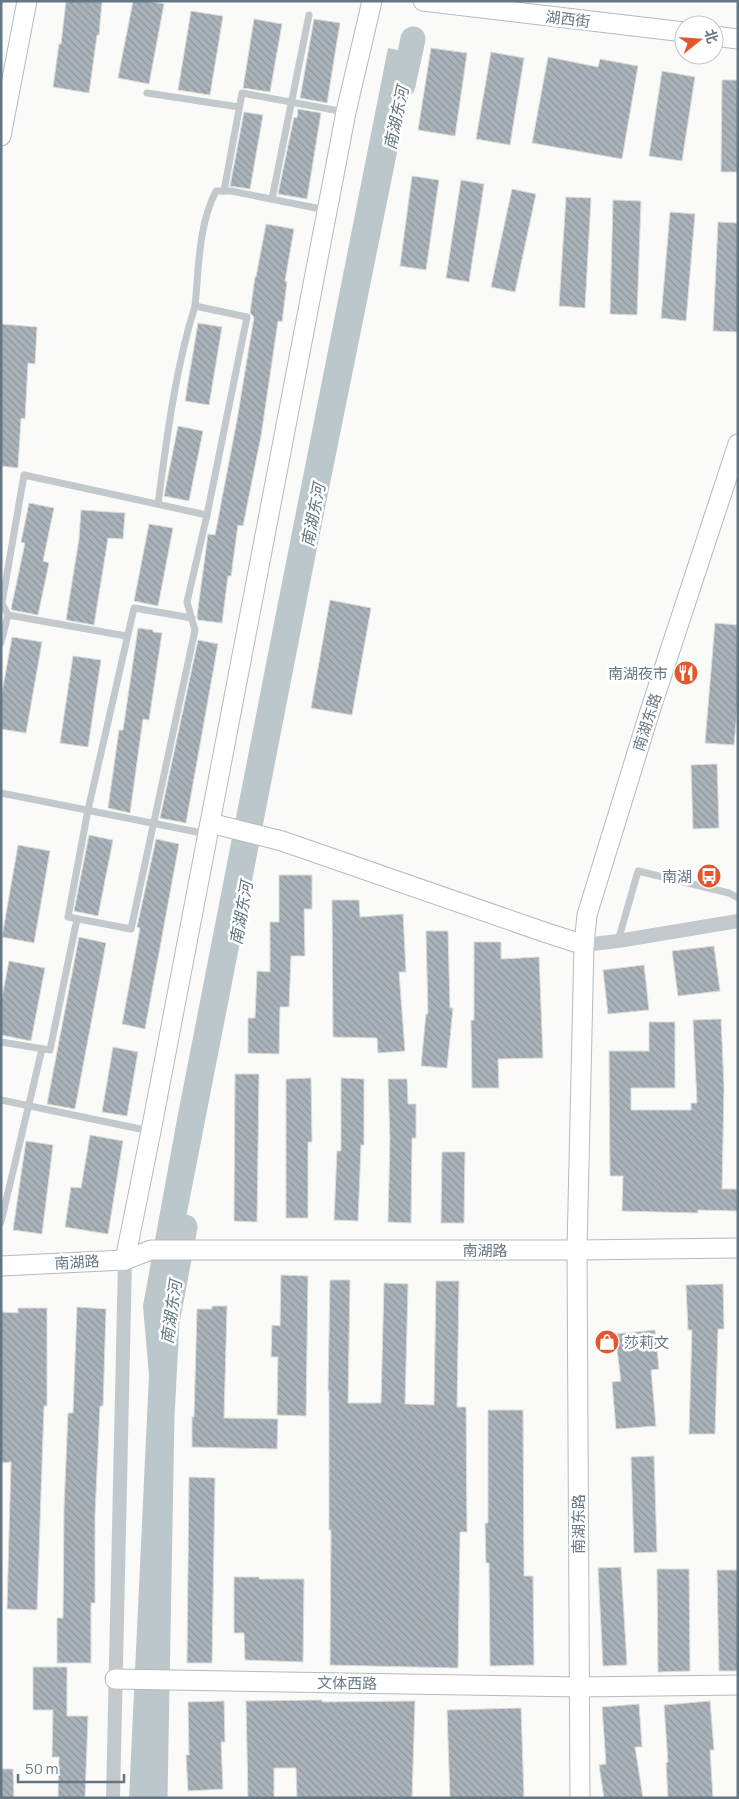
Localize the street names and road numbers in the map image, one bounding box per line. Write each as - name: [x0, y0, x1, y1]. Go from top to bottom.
- street label: 湖西街: [544, 6, 592, 32]
- street label: 南湖东路: [628, 690, 666, 754]
- street label: 南湖路: [462, 1240, 508, 1261]
- street label: 南湖路: [54, 1250, 100, 1274]
- street label: 南湖东路: [568, 1494, 589, 1554]
- street label: 文体西路: [317, 1672, 377, 1694]

